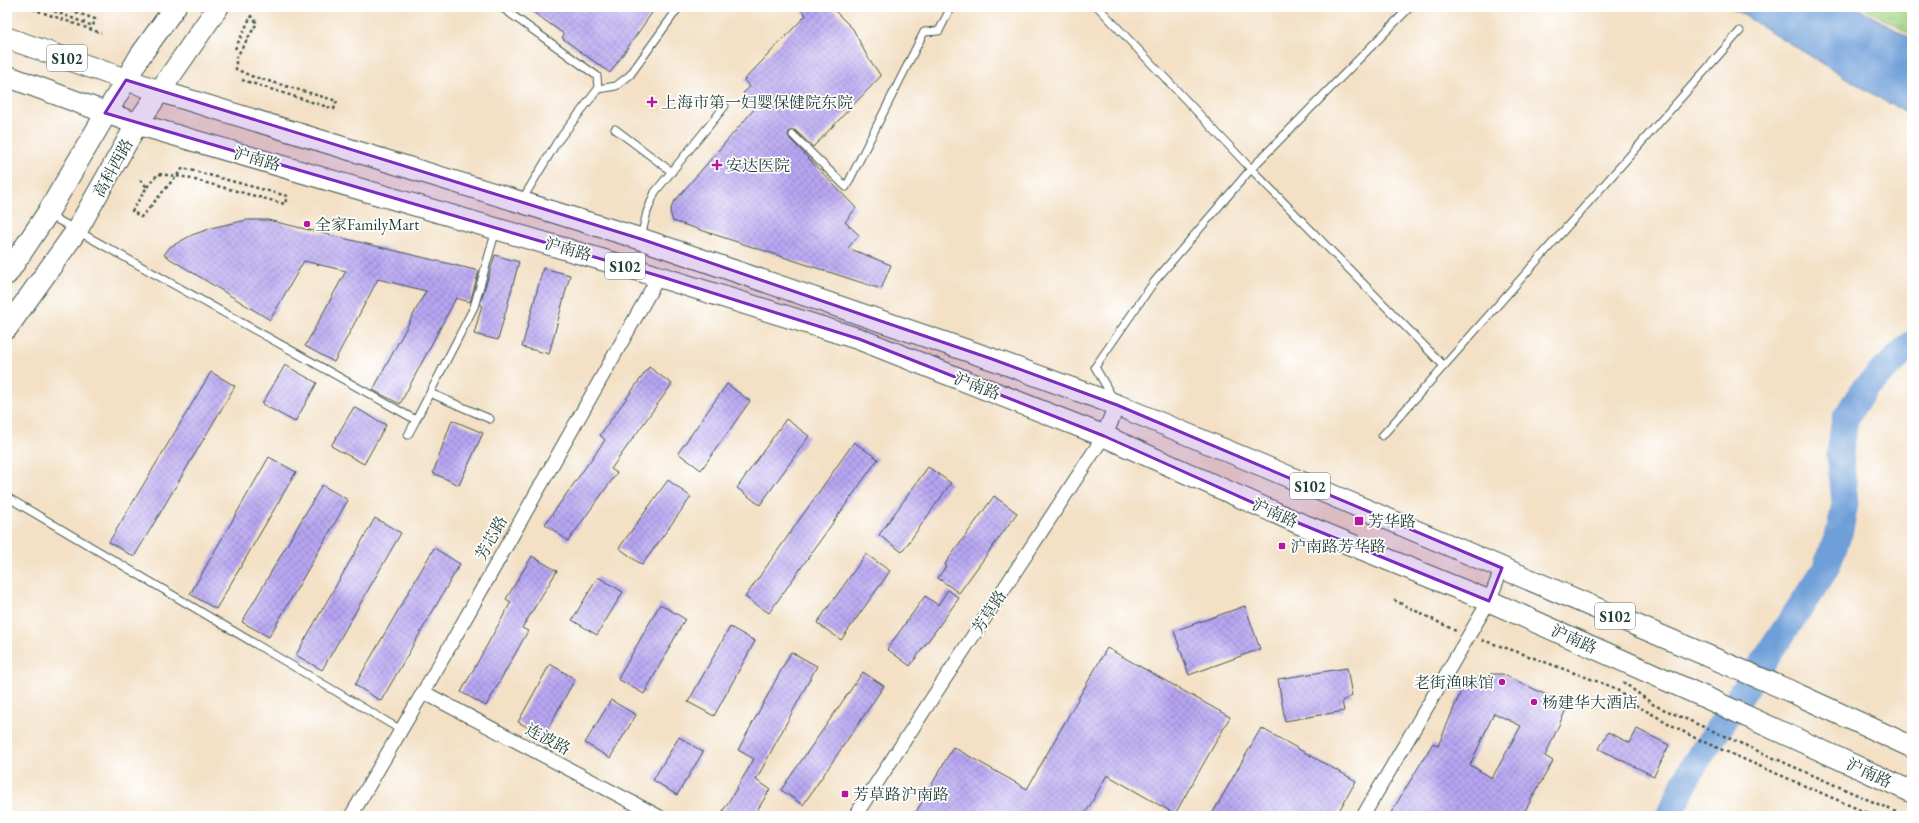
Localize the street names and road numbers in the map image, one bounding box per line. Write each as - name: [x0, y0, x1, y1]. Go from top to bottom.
- road number: S102: [47, 45, 87, 71]
- street label: 高科西路: [88, 135, 138, 201]
- street label: 沪南路: [231, 142, 283, 176]
- street label: 沪南路: [542, 232, 594, 266]
- road number: S102: [605, 253, 645, 279]
- street label: 沪南路: [951, 368, 1003, 404]
- road number: S102: [1290, 473, 1330, 499]
- street label: 沪南路: [1249, 494, 1301, 532]
- street label: 芳芯路: [470, 512, 512, 564]
- street label: 芳草路: [967, 586, 1011, 638]
- road number: S102: [1595, 603, 1635, 629]
- street label: 沪南路: [1548, 620, 1600, 658]
- street label: 连波路: [522, 718, 574, 760]
- street label: 沪南路: [1843, 753, 1895, 793]

